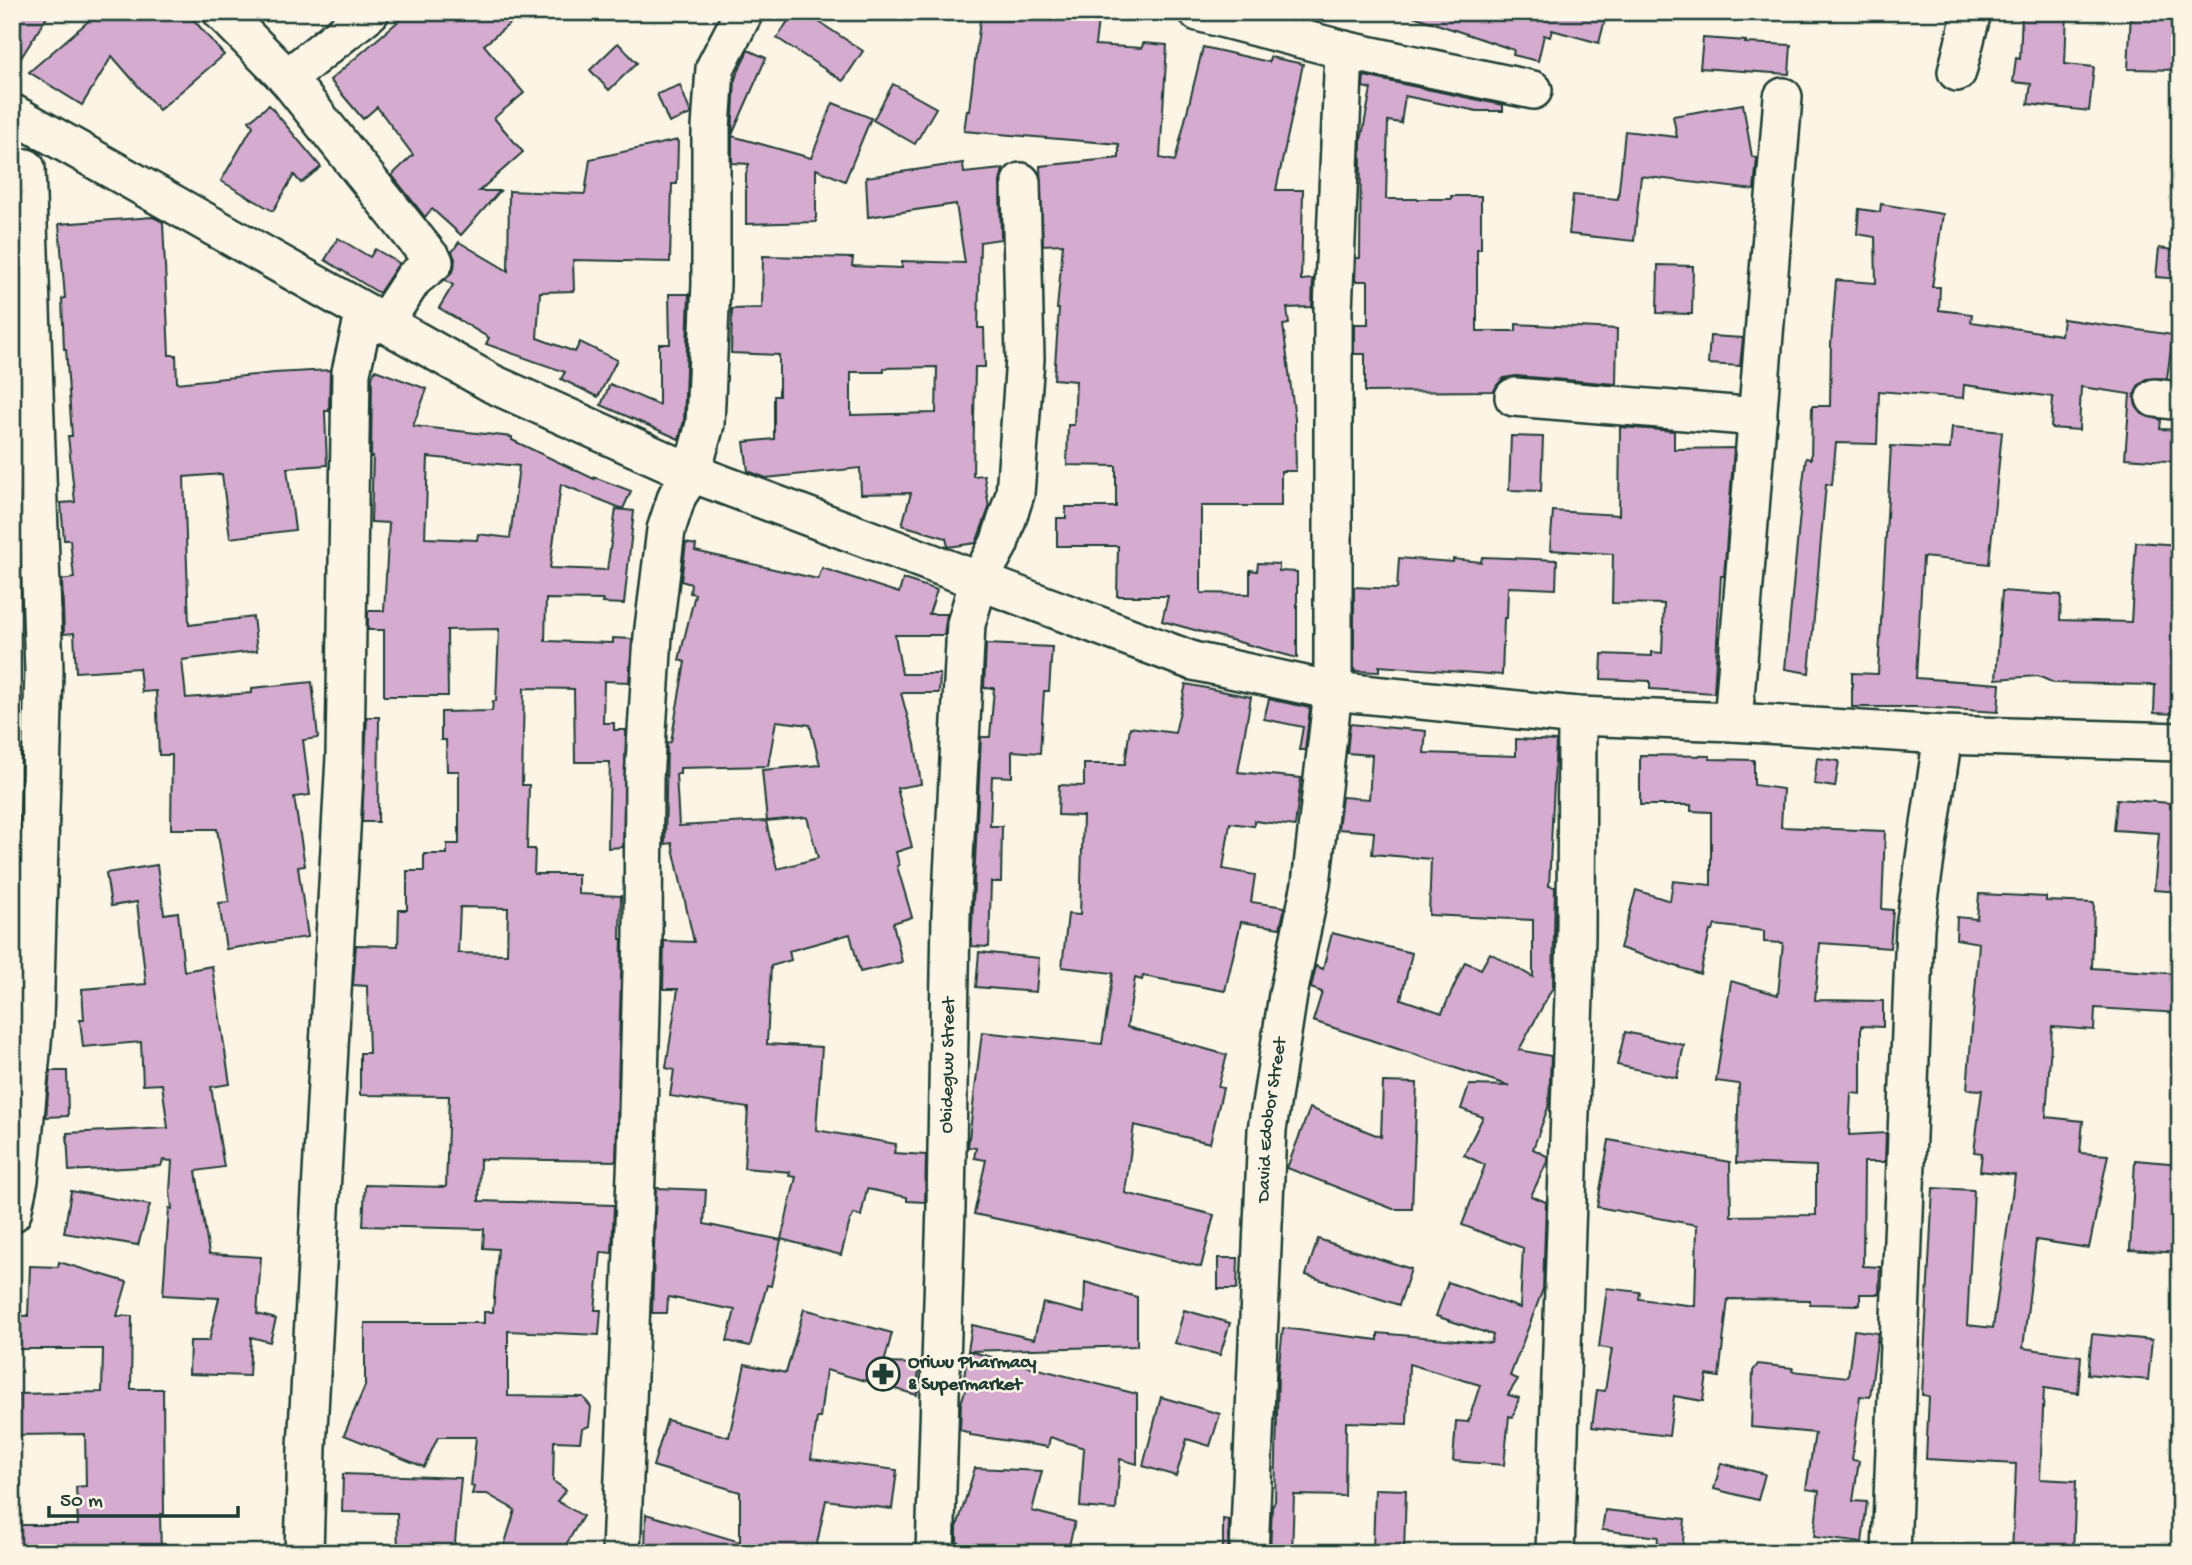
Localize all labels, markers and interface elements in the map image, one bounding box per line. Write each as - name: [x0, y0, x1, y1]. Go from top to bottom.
- street label: Obidegwu Street: [936, 995, 961, 1134]
- street label: David Edobor Street: [1252, 1034, 1293, 1205]
- place label: Oriwu Pharmacy & Supermarket: [908, 1352, 1037, 1397]
- pharmacy icon: Oriwu Pharmacy & Supermarket: [864, 1355, 902, 1393]
- scale bar: [49, 1474, 238, 1518]
- text: 50 m: [60, 1490, 103, 1515]

